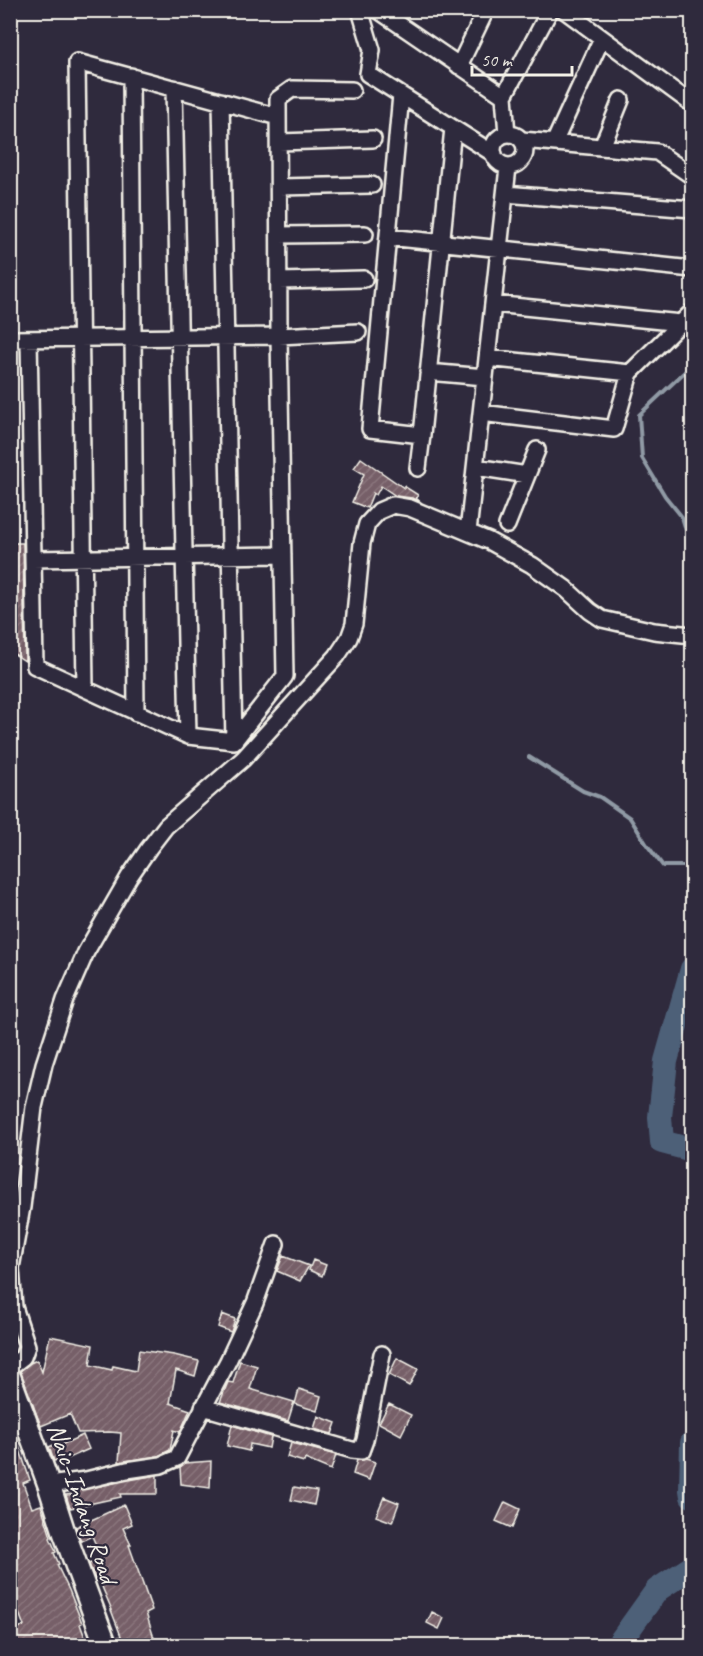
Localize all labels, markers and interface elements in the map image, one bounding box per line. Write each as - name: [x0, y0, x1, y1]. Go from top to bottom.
- scale bar: [472, 39, 572, 77]
- text: 50 m: [481, 49, 514, 71]
- street label: Naic–Indang Road: [40, 1419, 127, 1591]

